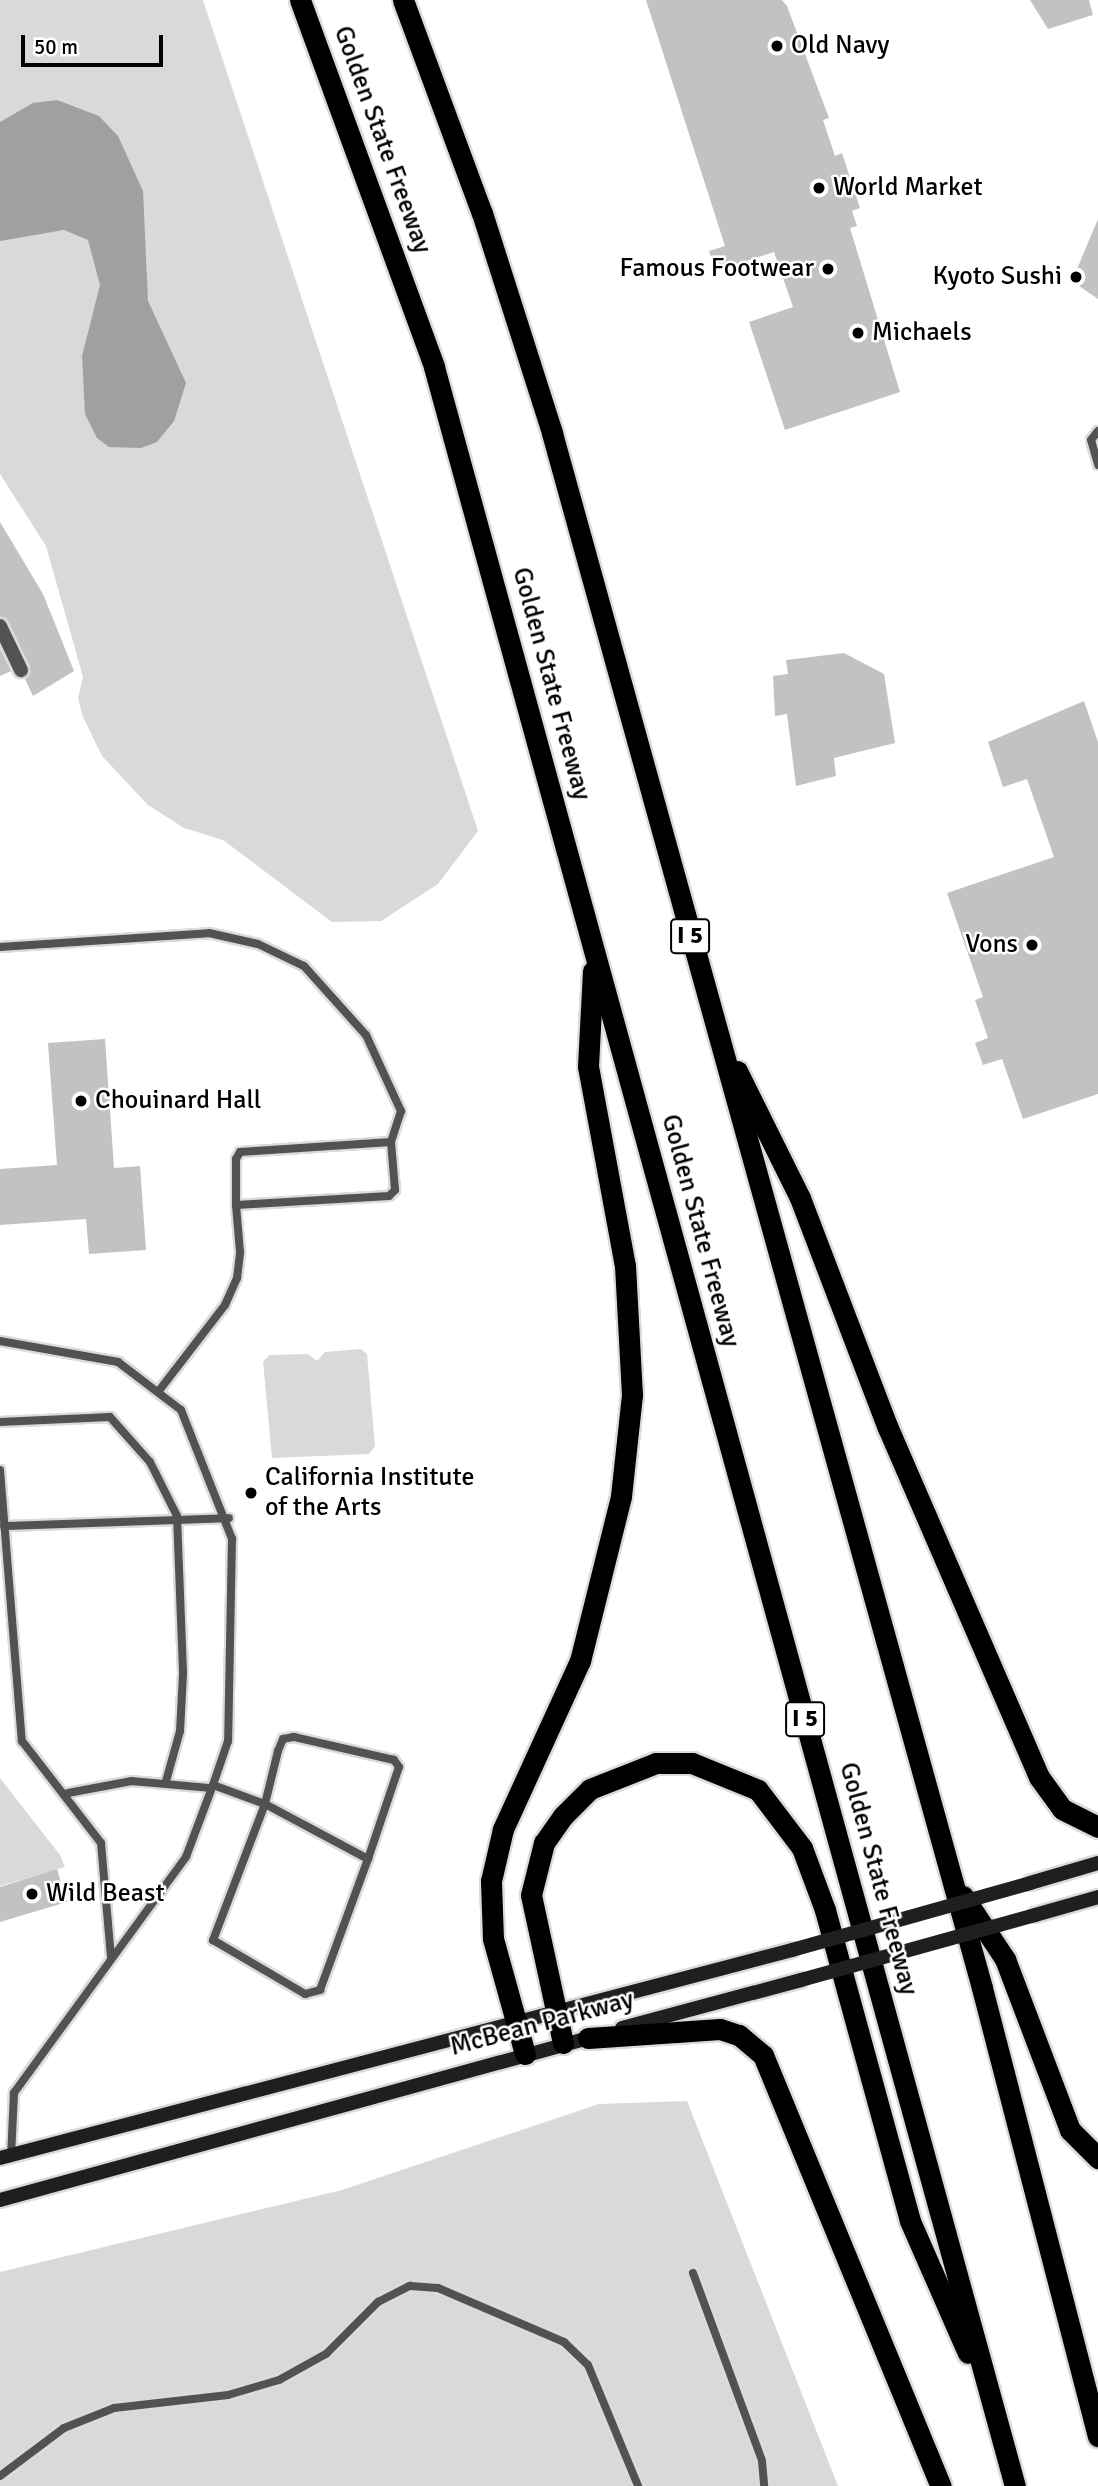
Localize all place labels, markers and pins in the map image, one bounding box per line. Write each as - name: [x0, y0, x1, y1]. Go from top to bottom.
- place label: Old Navy: [791, 30, 890, 62]
- marker: Old Navy: [769, 38, 785, 54]
- place label: World Market: [833, 172, 983, 204]
- marker: World Market: [811, 180, 827, 196]
- place label: Famous Footwear: [619, 253, 814, 285]
- marker: Famous Footwear: [820, 261, 836, 277]
- place label: Kyoto Sushi: [932, 261, 1062, 293]
- marker: Kyoto Sushi: [1068, 269, 1084, 285]
- place label: Michaels: [872, 317, 972, 349]
- marker: Michaels: [850, 325, 866, 341]
- place label: Vons: [965, 929, 1018, 961]
- marker: Vons: [1024, 937, 1040, 953]
- place label: Chouinard Hall: [95, 1085, 261, 1117]
- marker: Chouinard Hall: [73, 1093, 89, 1109]
- place label: California Institute of the Arts: [265, 1462, 474, 1524]
- marker: California Institute of the Arts: [243, 1485, 259, 1501]
- place label: Wild Beast: [46, 1878, 165, 1910]
- marker: Wild Beast: [24, 1886, 40, 1902]

